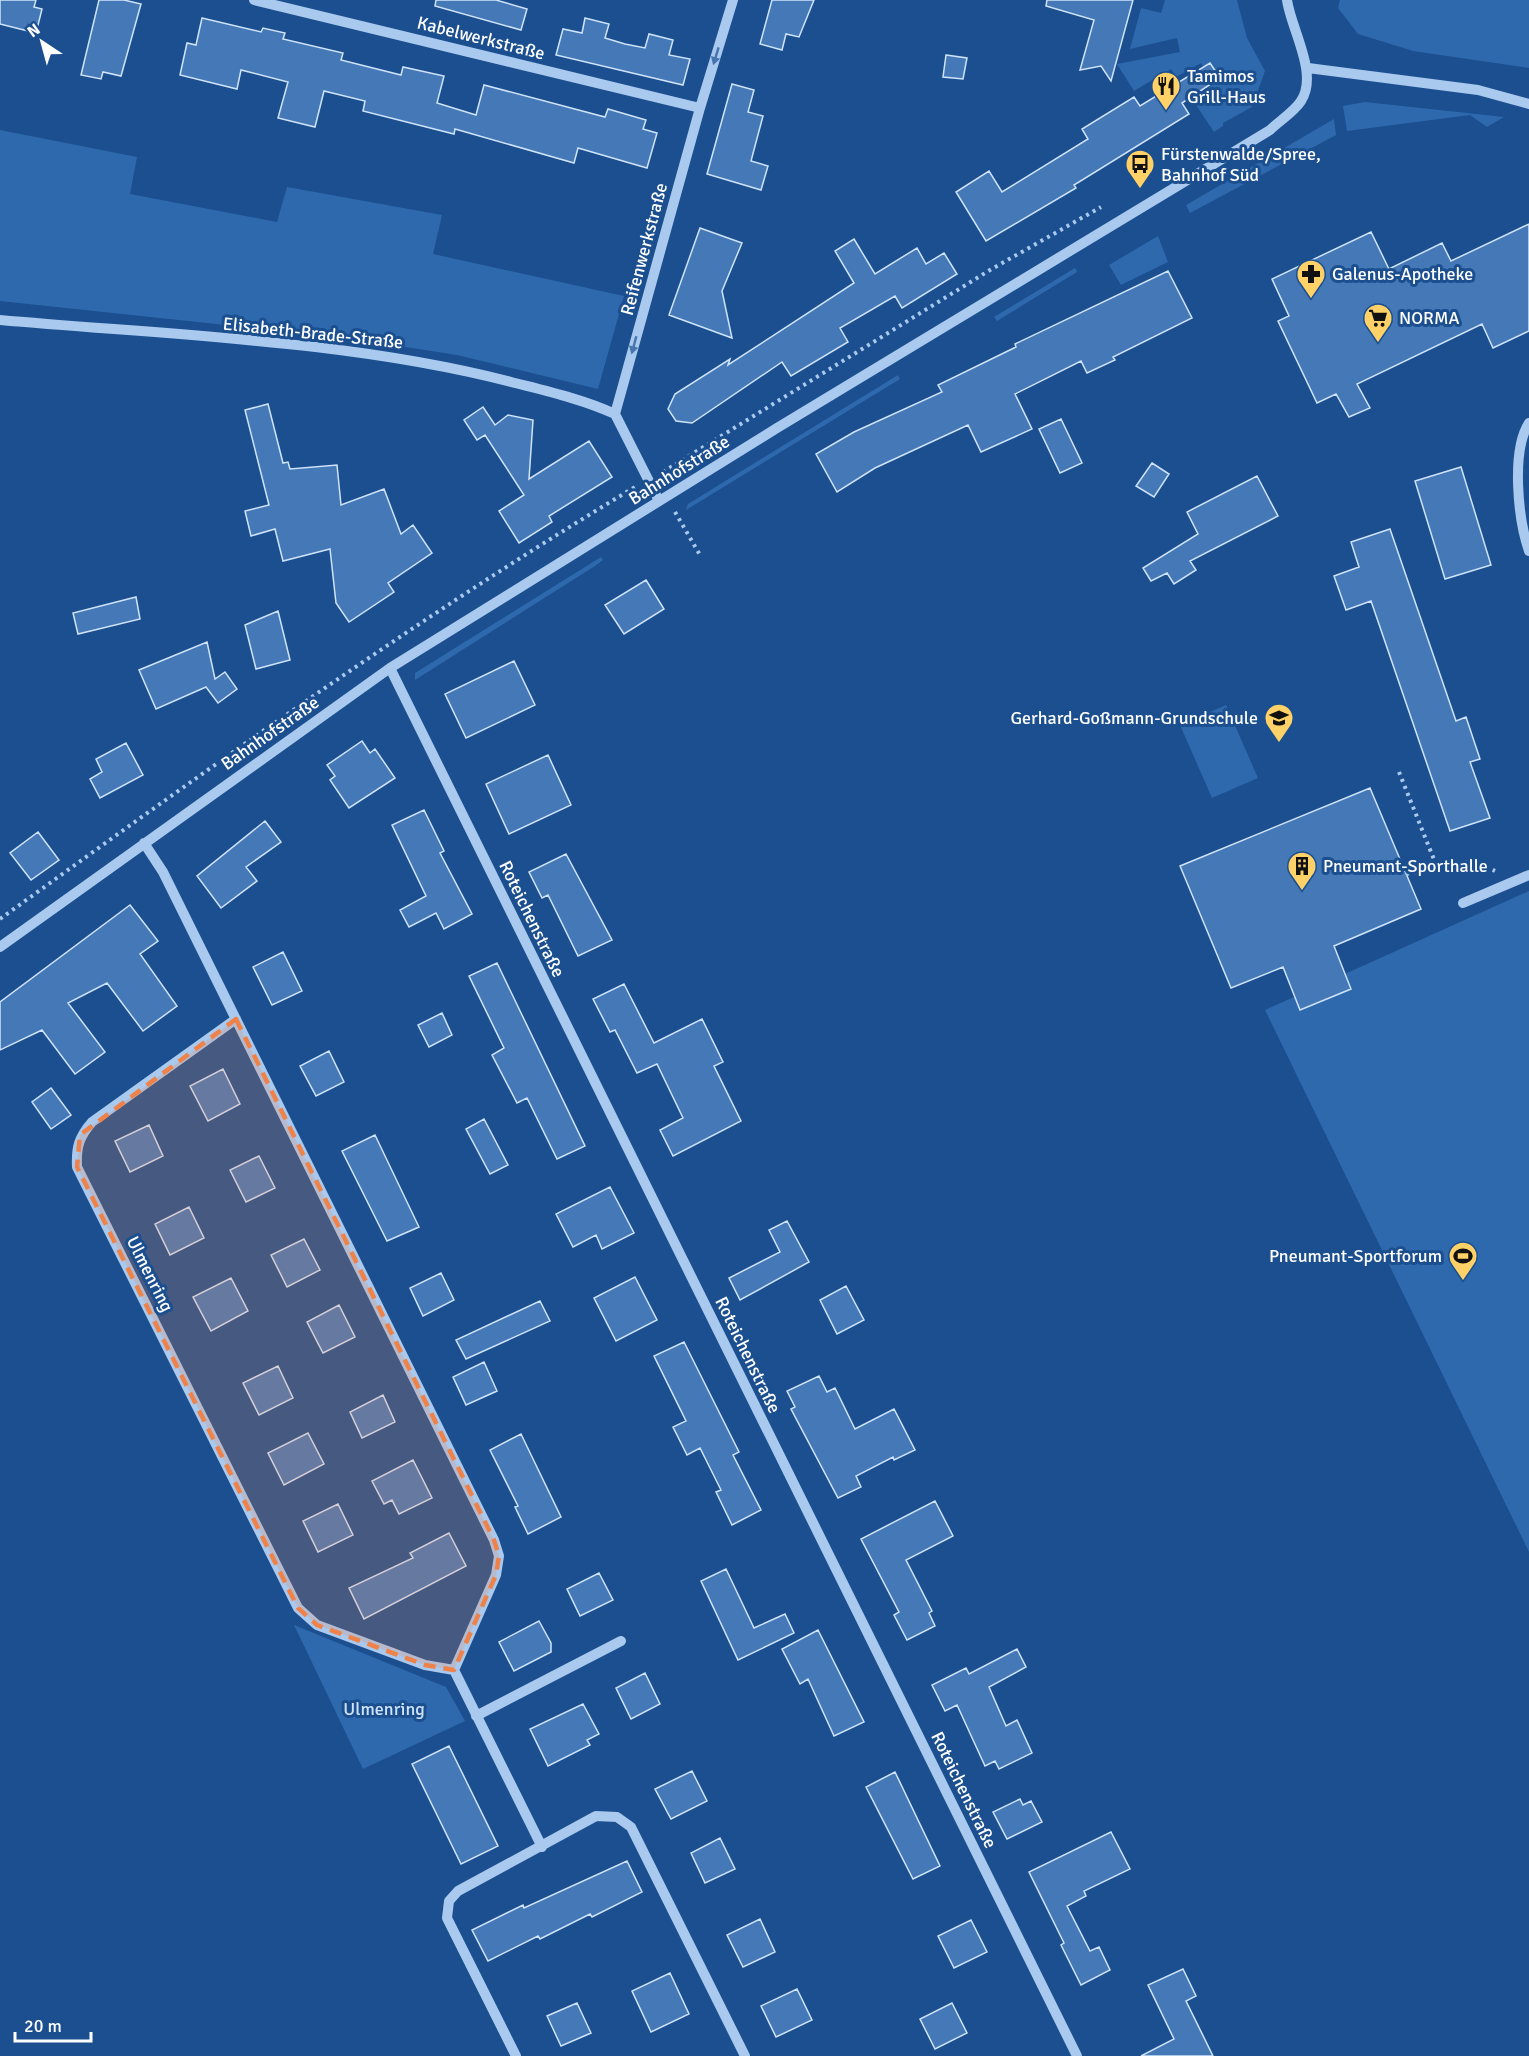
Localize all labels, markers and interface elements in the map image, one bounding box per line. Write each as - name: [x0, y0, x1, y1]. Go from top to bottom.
- street label: Kabelwerkstraße: [415, 11, 547, 65]
- north arrow: [12, 12, 72, 72]
- text: N: [23, 19, 44, 42]
- one-way arrow: [711, 47, 720, 65]
- place label: Tamimos Grill-Haus: [1187, 65, 1266, 108]
- restaurant icon: Tamimos Grill-Haus: [1150, 70, 1182, 112]
- place label: Fürstenwalde/Spree, Bahnhof Süd: [1161, 143, 1321, 186]
- bus stop icon: Fürstenwalde/Spree, Bahnhof Süd: [1124, 148, 1156, 190]
- street label: Reifenwerkstraße: [616, 180, 672, 318]
- pharmacy icon: Galenus-Apotheke: [1295, 258, 1327, 300]
- place label: Galenus-Apotheke: [1332, 263, 1473, 285]
- supermarket icon: NORMA: [1362, 302, 1394, 344]
- place label: NORMA: [1399, 307, 1459, 329]
- street label: Elisabeth-Brade-Straße: [222, 313, 404, 353]
- one-way arrow: [629, 336, 639, 354]
- street label: Bahnhofstraße: [624, 430, 734, 510]
- street label: Bahnhofstraße: [217, 691, 323, 775]
- school or university icon: Gerhard-Goßmann-Grundschule: [1263, 702, 1295, 744]
- place label: Gerhard-Goßmann-Grundschule: [1011, 707, 1258, 729]
- building icon: Pneumant-Sporthalle: [1286, 850, 1318, 892]
- place label: Pneumant-Sporthalle: [1323, 855, 1488, 877]
- street label: Roteichenstraße: [494, 857, 570, 981]
- street label: Ulmenring: [122, 1233, 178, 1315]
- sports icon: Pneumant-Sportforum: [1447, 1240, 1479, 1282]
- place label: Pneumant-Sportforum: [1269, 1245, 1442, 1267]
- street label: Roteichenstraße: [710, 1293, 786, 1417]
- park label: Ulmenring: [343, 1698, 425, 1720]
- street label: Roteichenstraße: [926, 1728, 1002, 1852]
- scale bar: [15, 2005, 92, 2043]
- text: 20 m: [24, 2015, 62, 2037]

